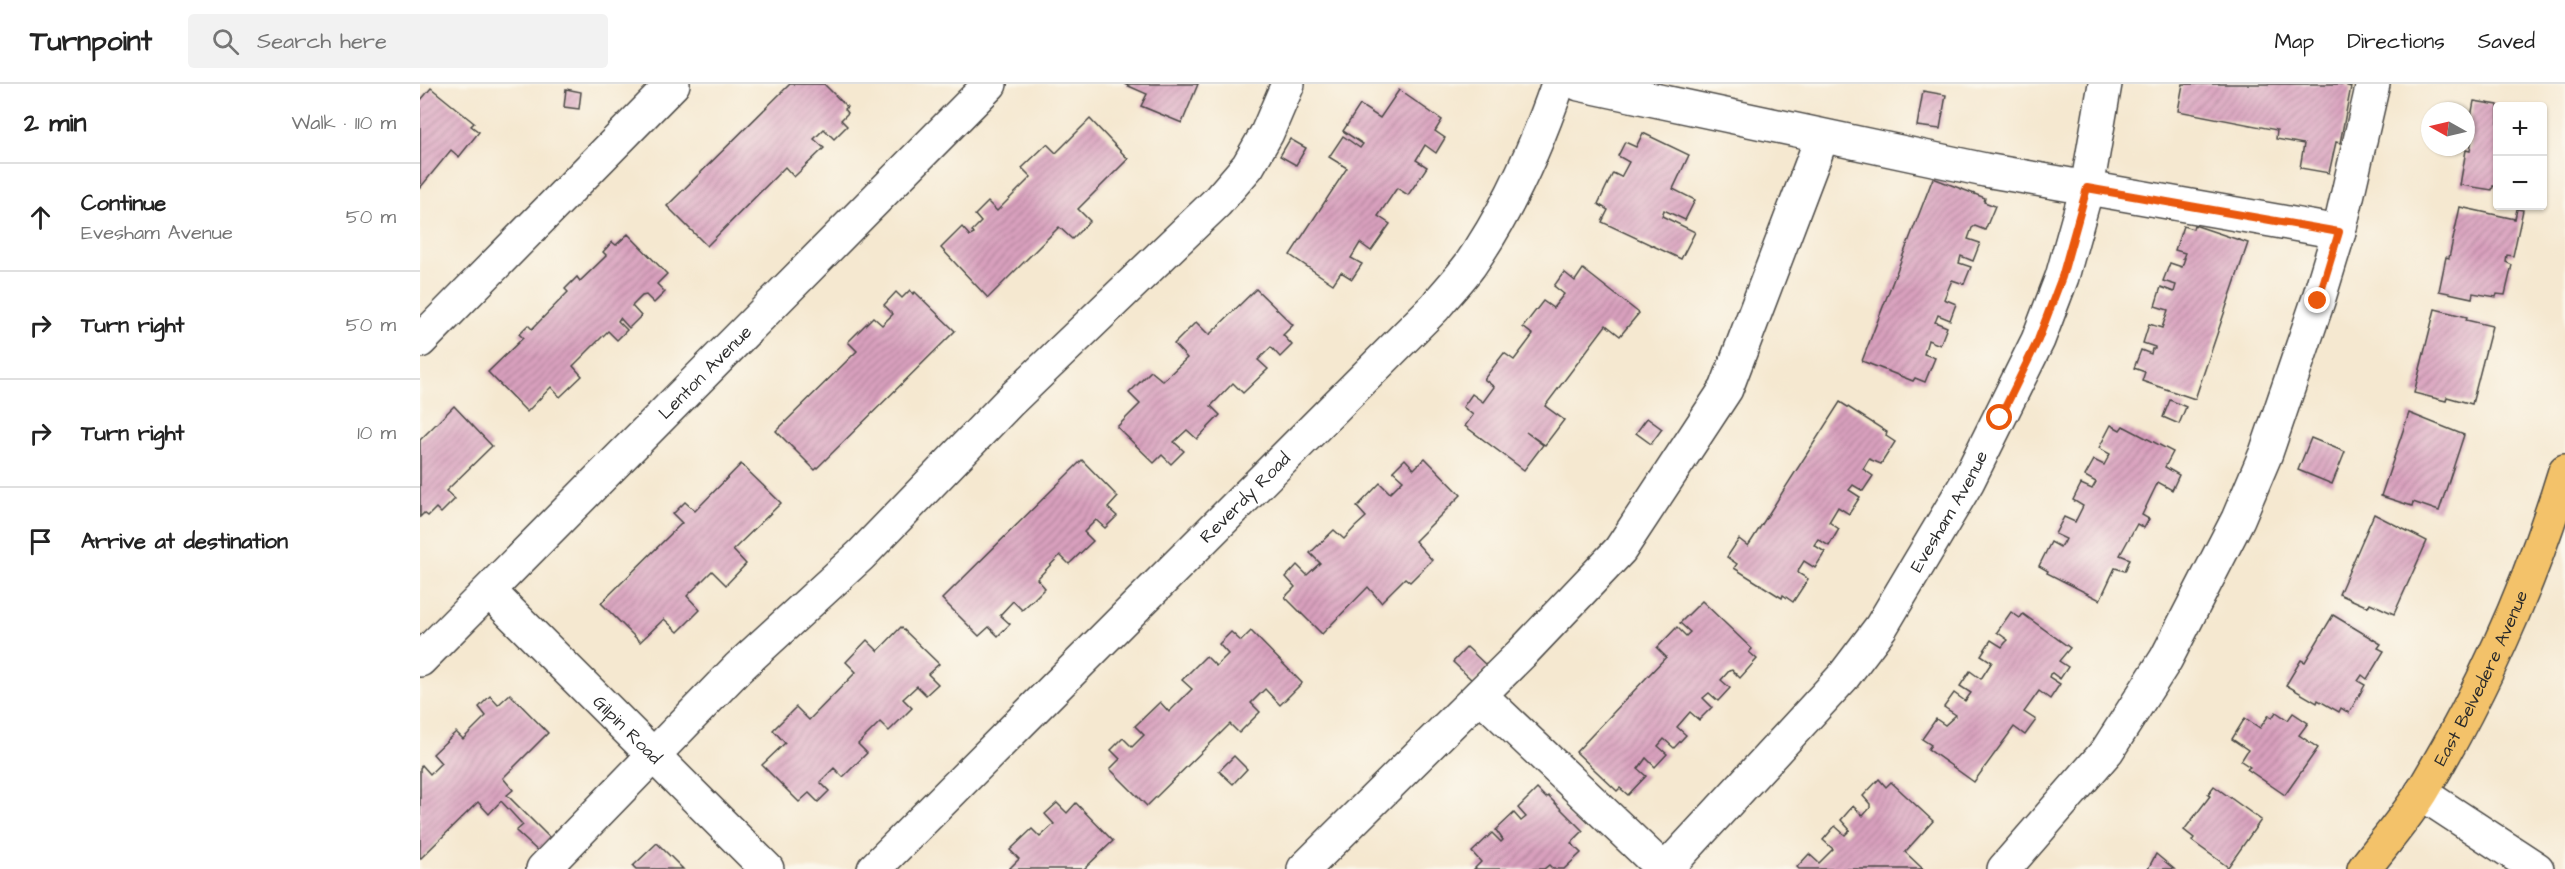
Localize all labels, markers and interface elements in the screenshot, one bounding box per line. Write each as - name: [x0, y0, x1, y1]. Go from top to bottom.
- search box: [188, 14, 608, 68]
- text: Turnpoint: [30, 22, 152, 61]
- icon: search: [209, 25, 242, 58]
- text: Search here: [257, 26, 387, 57]
- text: Map: [2274, 27, 2314, 56]
- text: Directions: [2347, 27, 2445, 56]
- text: Saved: [2478, 27, 2535, 56]
- north arrow: [2421, 102, 2475, 156]
- map controls: [2493, 102, 2547, 210]
- button: +: [2493, 102, 2547, 156]
- text: 2 min: [24, 105, 86, 141]
- text: Walk · 110 m: [291, 109, 396, 137]
- button: −: [2493, 156, 2547, 210]
- text: Continue: [81, 188, 166, 219]
- icon: ahead: [24, 201, 57, 234]
- text: 50 m: [346, 203, 396, 231]
- text: Evesham Avenue: [81, 219, 233, 247]
- route end: [2304, 287, 2330, 313]
- icon: right: [24, 309, 57, 342]
- text: Turn right: [81, 310, 184, 341]
- text: 50 m: [346, 311, 396, 339]
- street label: Lenton Avenue: [653, 320, 758, 425]
- route start: [1986, 404, 2012, 430]
- icon: right: [24, 417, 57, 450]
- text: Turn right: [81, 418, 184, 449]
- text: 10 m: [357, 419, 396, 447]
- street label: Evesham Avenue: [1904, 446, 1994, 577]
- street label: Reverdy Road: [1194, 447, 1296, 549]
- icon: arrive: [24, 525, 57, 558]
- text: Arrive at destination: [81, 526, 288, 557]
- street label: East Belvedere Avenue: [2428, 586, 2534, 770]
- street label: Gilpin Road: [587, 690, 667, 770]

